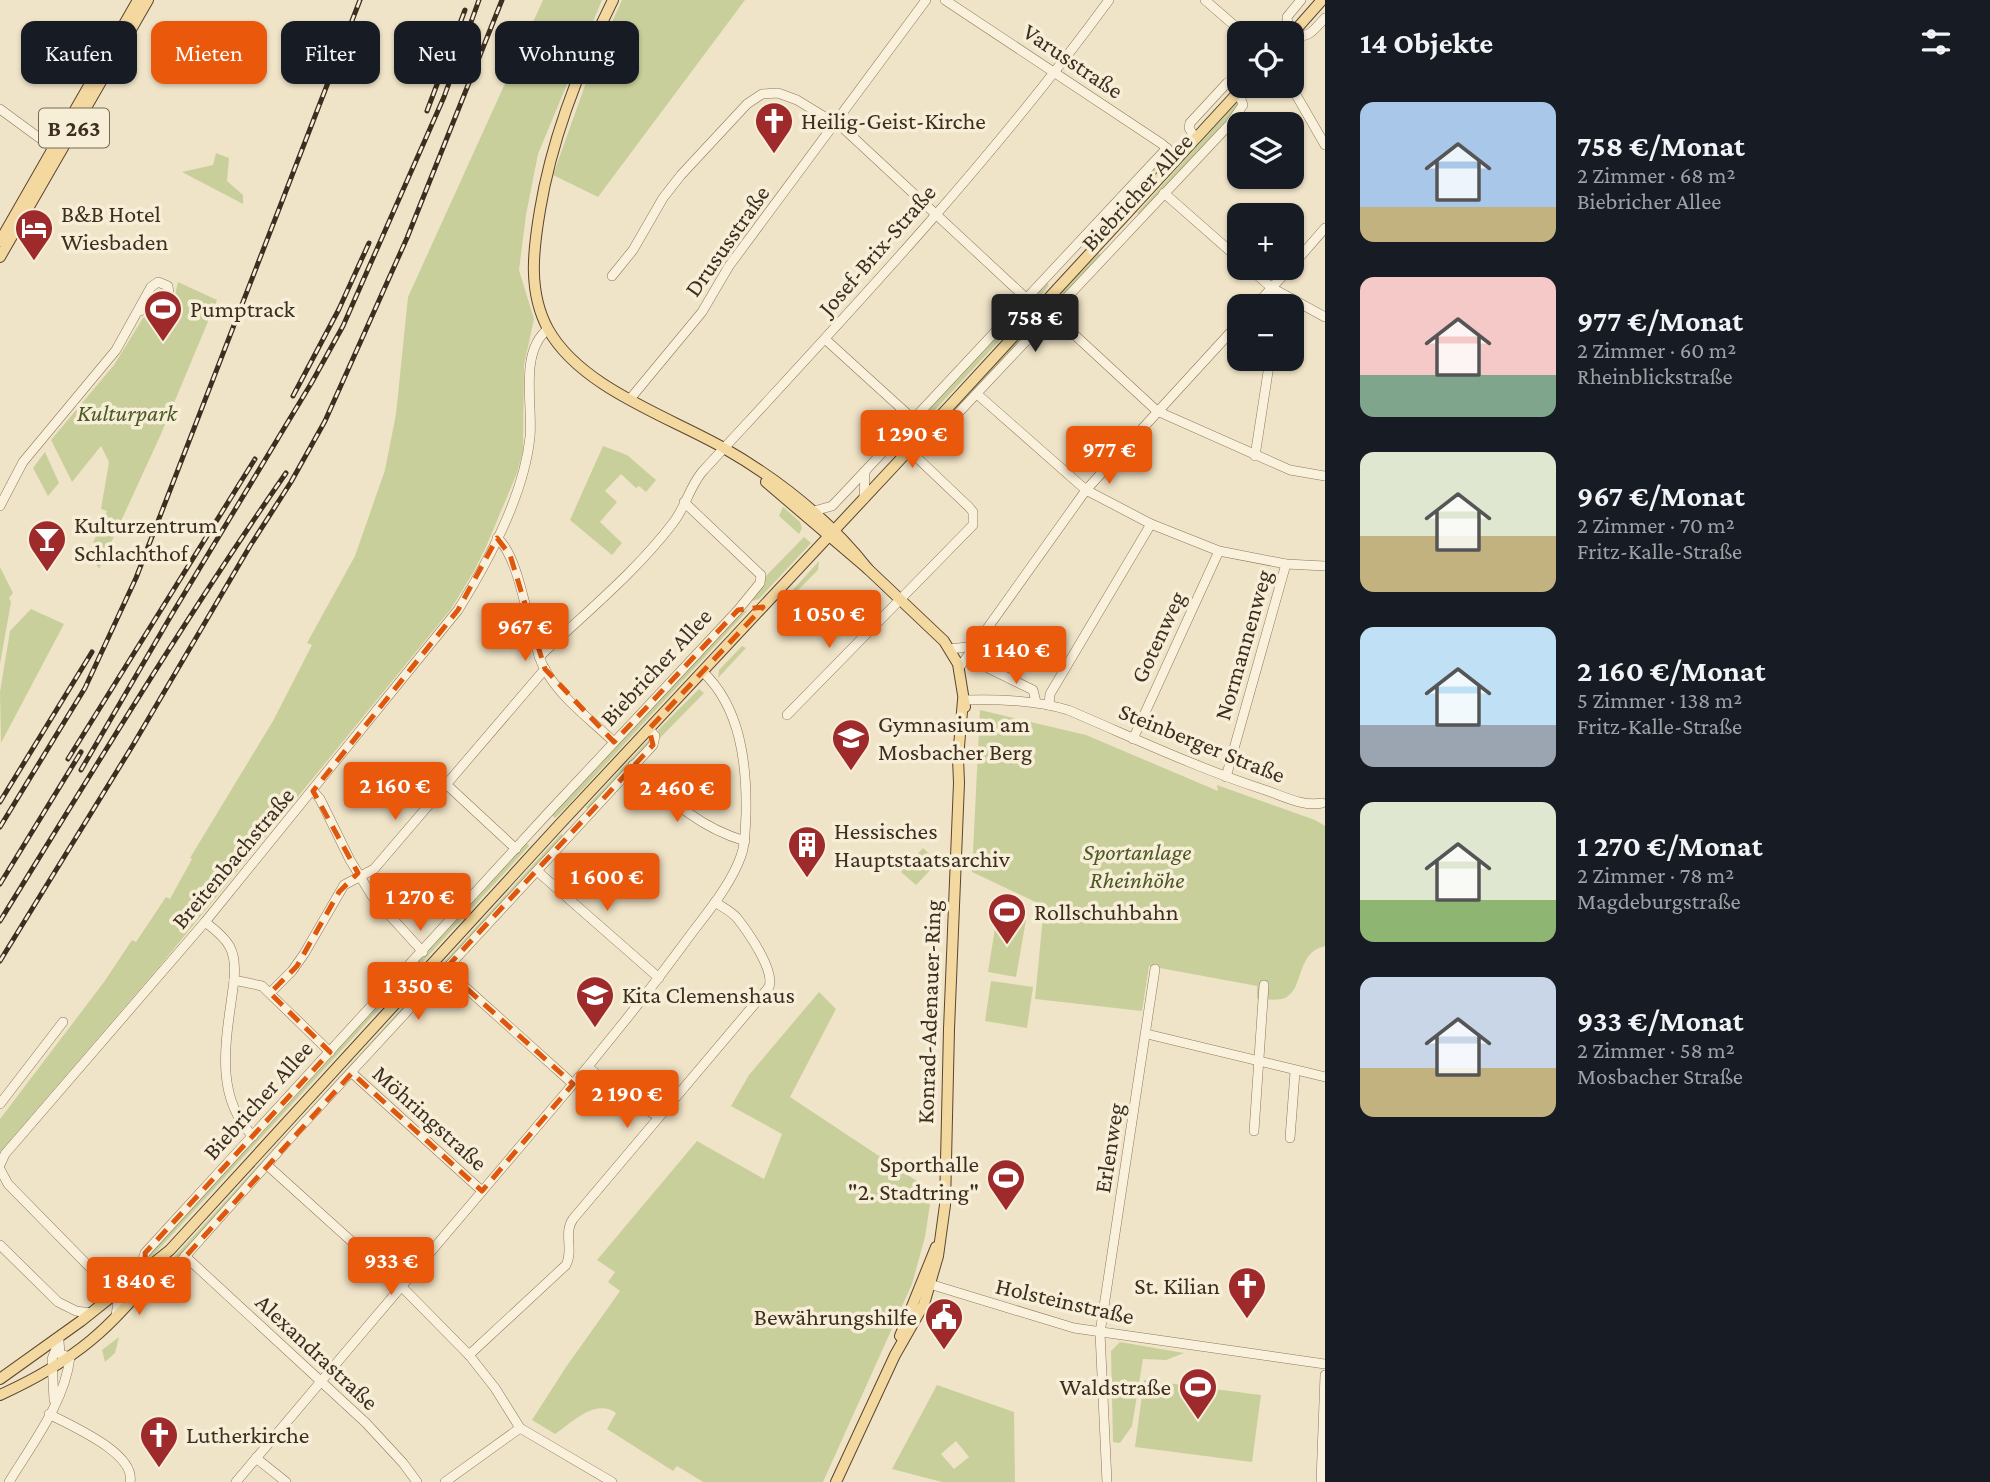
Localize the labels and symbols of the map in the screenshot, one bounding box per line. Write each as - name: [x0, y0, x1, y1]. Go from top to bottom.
- street label: Varusstraße: [1018, 17, 1128, 104]
- church icon: Heilig-Geist-Kirche: [753, 100, 795, 155]
- place label: Heilig-Geist-Kirche: [801, 107, 986, 134]
- road number: B 263: [39, 108, 109, 148]
- street label: Biebricher Allee: [1075, 127, 1198, 256]
- street label: Josef-Brix-Straße: [811, 179, 941, 322]
- street label: Drususstraße: [678, 180, 775, 301]
- place label: B&B Hotel Wiesbaden: [61, 200, 168, 255]
- hotel icon: B&B Hotel Wiesbaden: [13, 207, 55, 262]
- sports icon: Pumptrack: [142, 288, 184, 343]
- pin: 758 €: [986, 294, 1084, 354]
- place label: Pumptrack: [190, 295, 296, 322]
- park label: Kulturpark: [77, 399, 179, 426]
- pin: 1 290 €: [847, 410, 977, 470]
- pin: 977 €: [1060, 426, 1158, 486]
- place label: Kulturzentrum Schlachthof: [74, 511, 218, 566]
- bar icon: Kulturzentrum Schlachthof: [26, 518, 68, 573]
- street label: Normannenweg: [1208, 566, 1277, 723]
- street label: Gotenweg: [1125, 586, 1191, 687]
- pin: 1 050 €: [764, 590, 894, 650]
- street label: Biebricher Allee: [594, 602, 717, 731]
- pin: 967 €: [476, 604, 574, 663]
- pin: 1 140 €: [951, 626, 1081, 686]
- street label: Steinberger Straße: [1115, 697, 1289, 788]
- place label: Gymnasium am Mosbacher Berg: [878, 710, 1033, 765]
- school or university icon: Gymnasium am Mosbacher Berg: [830, 717, 872, 772]
- pin: 2 160 €: [330, 762, 460, 822]
- pin: 2 460 €: [612, 764, 742, 824]
- street label: Breitenbachstraße: [166, 782, 299, 934]
- place label: Hessisches Hauptstaatsarchiv: [834, 817, 1011, 872]
- building icon: Hessisches Hauptstaatsarchiv: [786, 824, 828, 879]
- park label: Sportanlage Rheinhöhe: [1083, 838, 1191, 893]
- pin: 1 600 €: [542, 853, 672, 913]
- pin: 1 270 €: [355, 874, 485, 933]
- sports icon: Rollschuhbahn: [986, 891, 1028, 946]
- place label: Rollschuhbahn: [1034, 898, 1179, 925]
- street label: Konrad-Adenauer-Ring: [911, 899, 946, 1124]
- pin: 1 350 €: [353, 962, 483, 1022]
- school or university icon: Kita Clemenshaus: [574, 974, 616, 1029]
- place label: Kita Clemenshaus: [622, 981, 795, 1008]
- street label: Biebricher Allee: [197, 1035, 318, 1165]
- street label: Möhringstraße: [368, 1059, 493, 1176]
- pin: 2 190 €: [562, 1070, 692, 1130]
- street label: Erlenweg: [1088, 1101, 1129, 1195]
- place label: Sporthalle "2. Stadtring": [848, 1150, 979, 1205]
- sports icon: Sporthalle "2. Stadtring": [985, 1157, 1027, 1212]
- pin: 933 €: [342, 1238, 440, 1297]
- pin: 1 840 €: [74, 1258, 204, 1317]
- church icon: St. Kilian: [1226, 1265, 1268, 1320]
- street label: Holsteinstraße: [993, 1271, 1137, 1330]
- place label: St. Kilian: [1134, 1272, 1220, 1299]
- street label: Alexandrastraße: [251, 1288, 384, 1415]
- public building icon: Bewährungshilfe: [923, 1296, 965, 1351]
- place label: Bewährungshilfe: [754, 1303, 917, 1330]
- sports icon: Waldstraße: [1177, 1366, 1219, 1421]
- place label: Waldstraße: [1060, 1373, 1171, 1400]
- church icon: Lutherkirche: [138, 1414, 180, 1469]
- place label: Lutherkirche: [186, 1421, 309, 1448]

